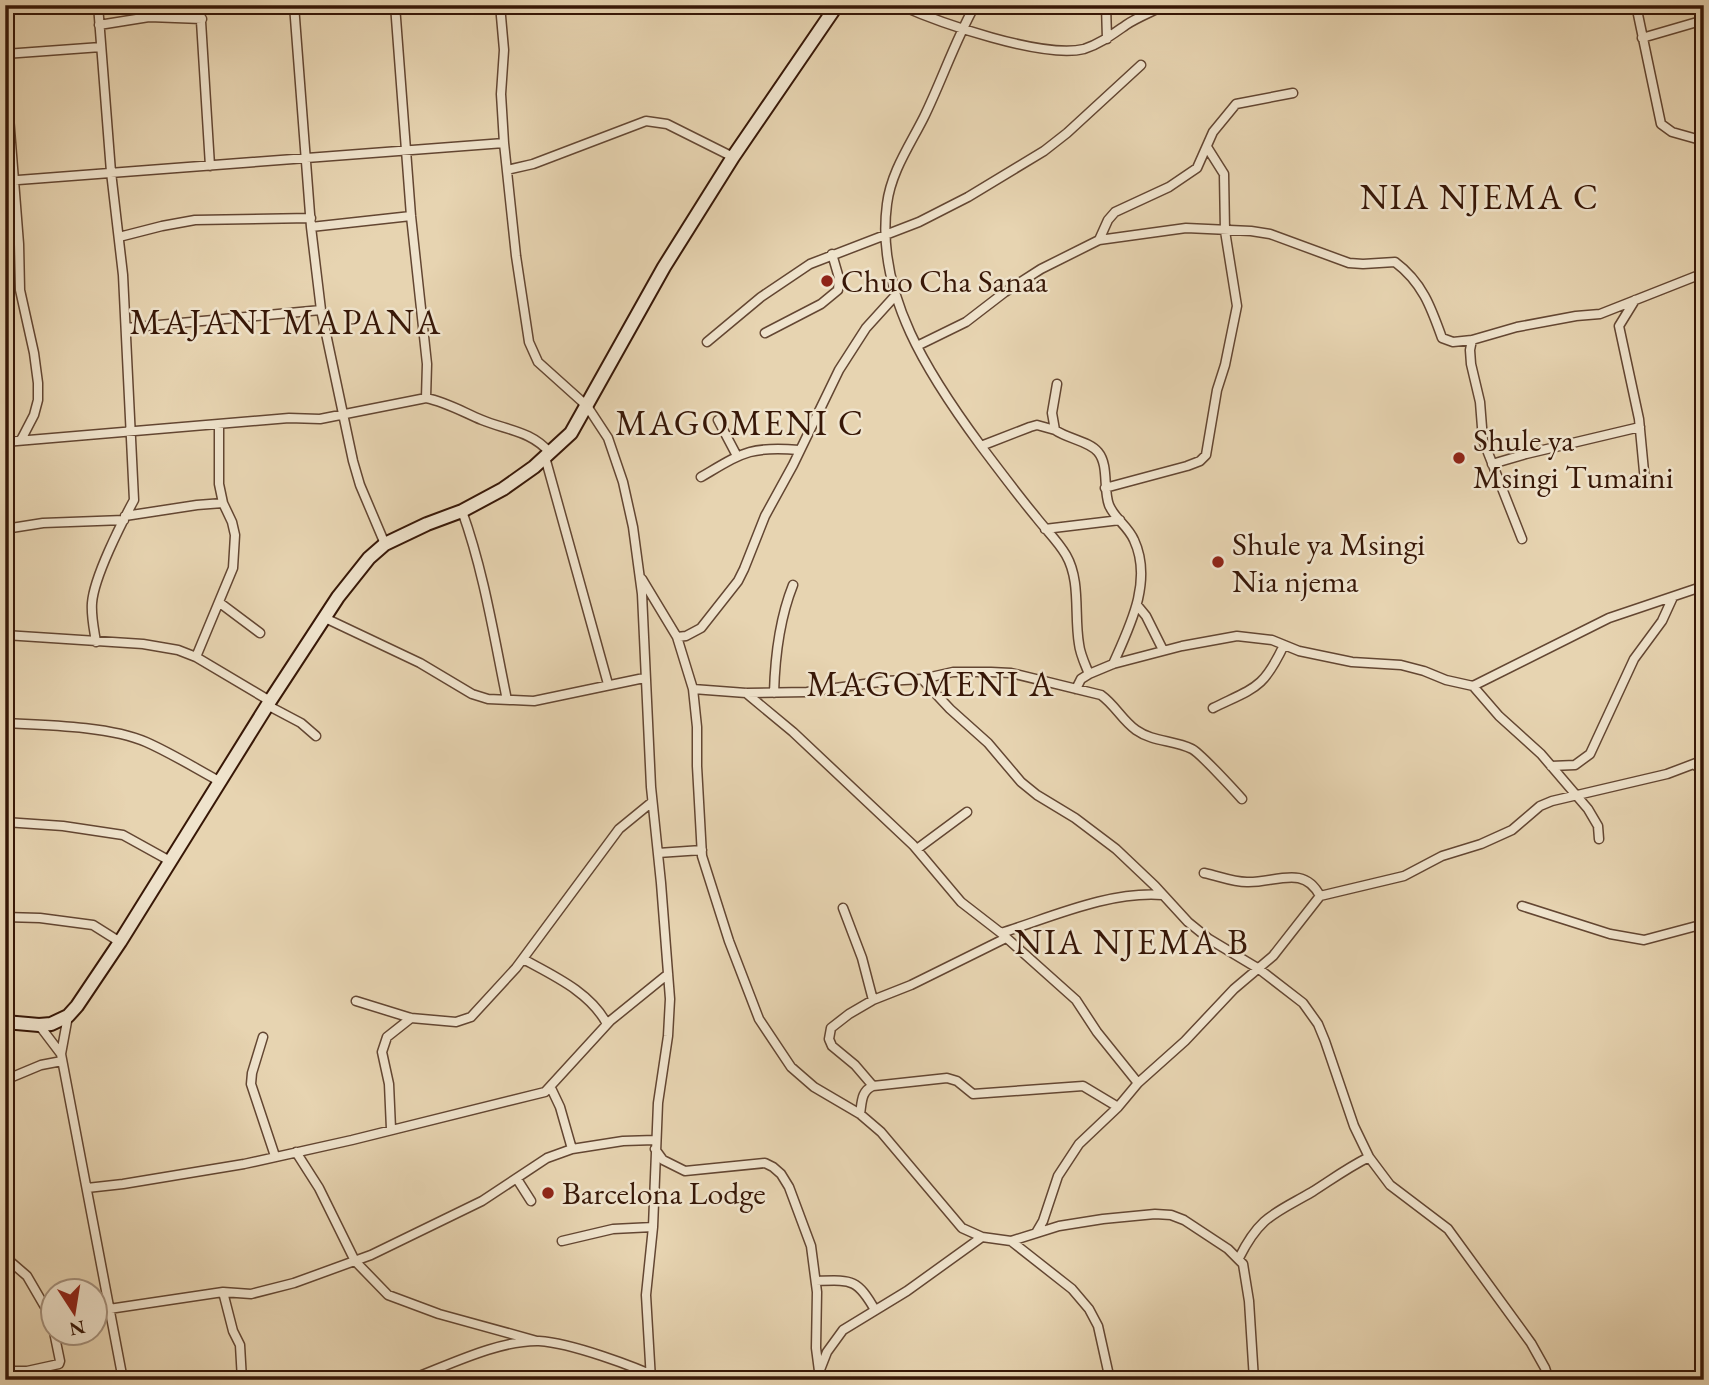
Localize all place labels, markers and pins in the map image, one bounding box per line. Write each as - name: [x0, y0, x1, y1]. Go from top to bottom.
- place label: Chuo Cha Sanaa: [841, 260, 1048, 302]
- marker: Chuo Cha Sanaa: [819, 273, 835, 289]
- place label: Shule ya Msingi Tumaini: [1473, 419, 1674, 498]
- marker: Shule ya Msingi Tumaini: [1451, 450, 1467, 466]
- place label: Shule ya Msingi Nia njema: [1232, 523, 1425, 602]
- marker: Shule ya Msingi Nia njema: [1210, 554, 1226, 570]
- place label: Barcelona Lodge: [562, 1172, 766, 1214]
- marker: Barcelona Lodge: [540, 1185, 556, 1201]

